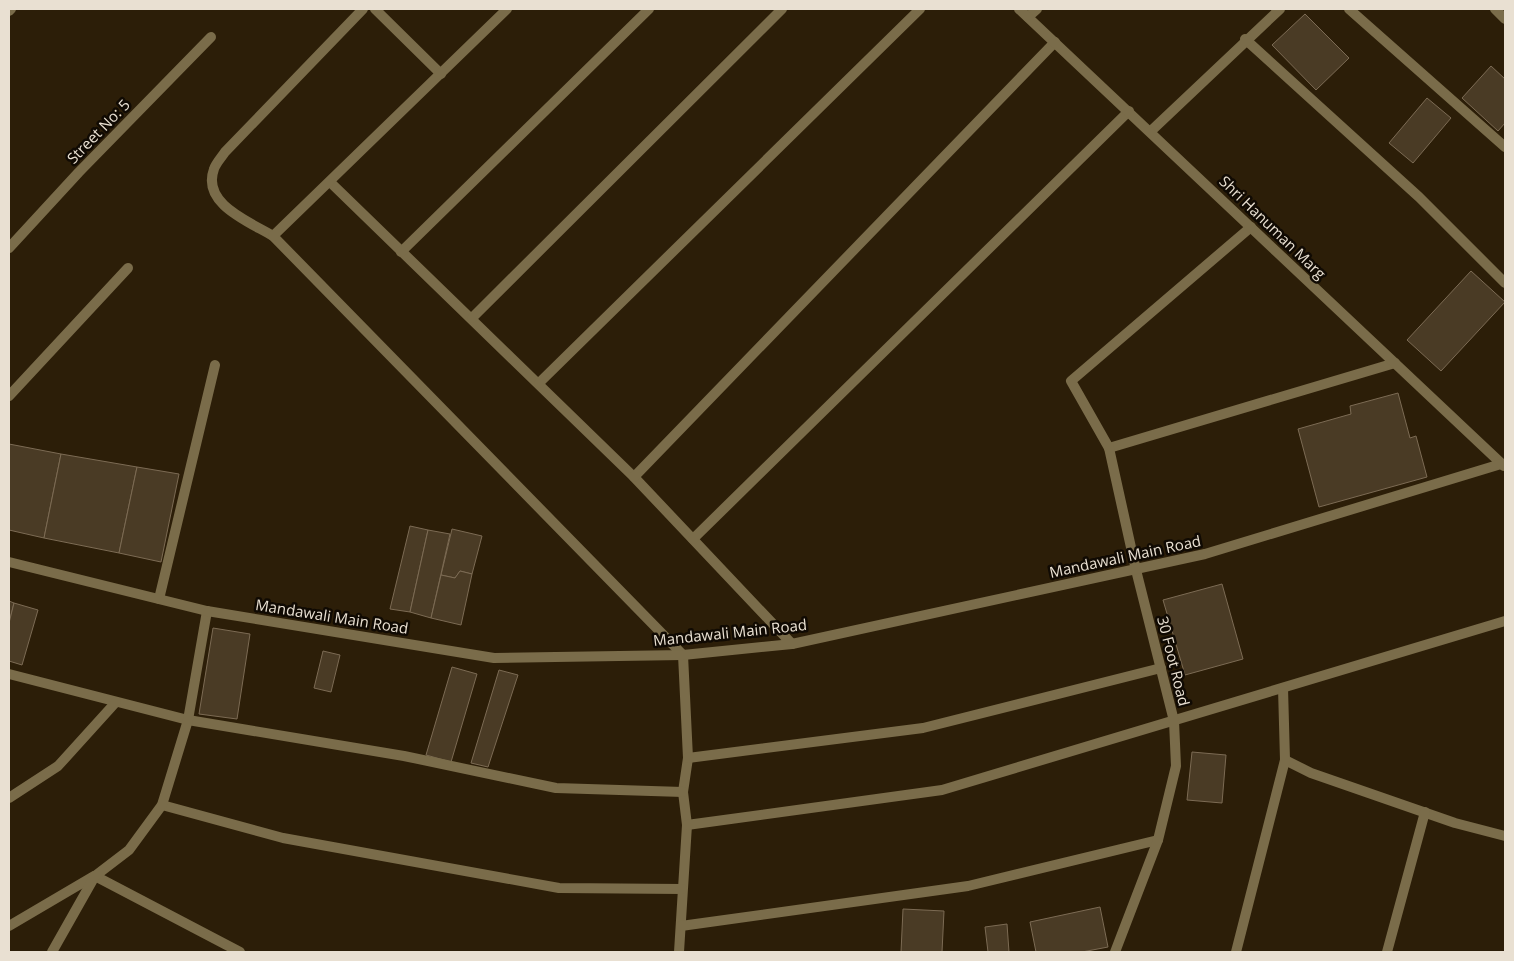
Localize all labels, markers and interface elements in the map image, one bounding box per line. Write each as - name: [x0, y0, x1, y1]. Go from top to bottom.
- street label: Street No: 5: [62, 94, 134, 168]
- street label: Shri Hanuman Marg: [1216, 171, 1330, 283]
- street label: Mandawali Main Road: [1047, 530, 1203, 582]
- street label: Mandawali Main Road: [254, 594, 410, 638]
- street label: Mandawali Main Road: [652, 614, 808, 650]
- street label: 30 Foot Road: [1153, 614, 1195, 708]

